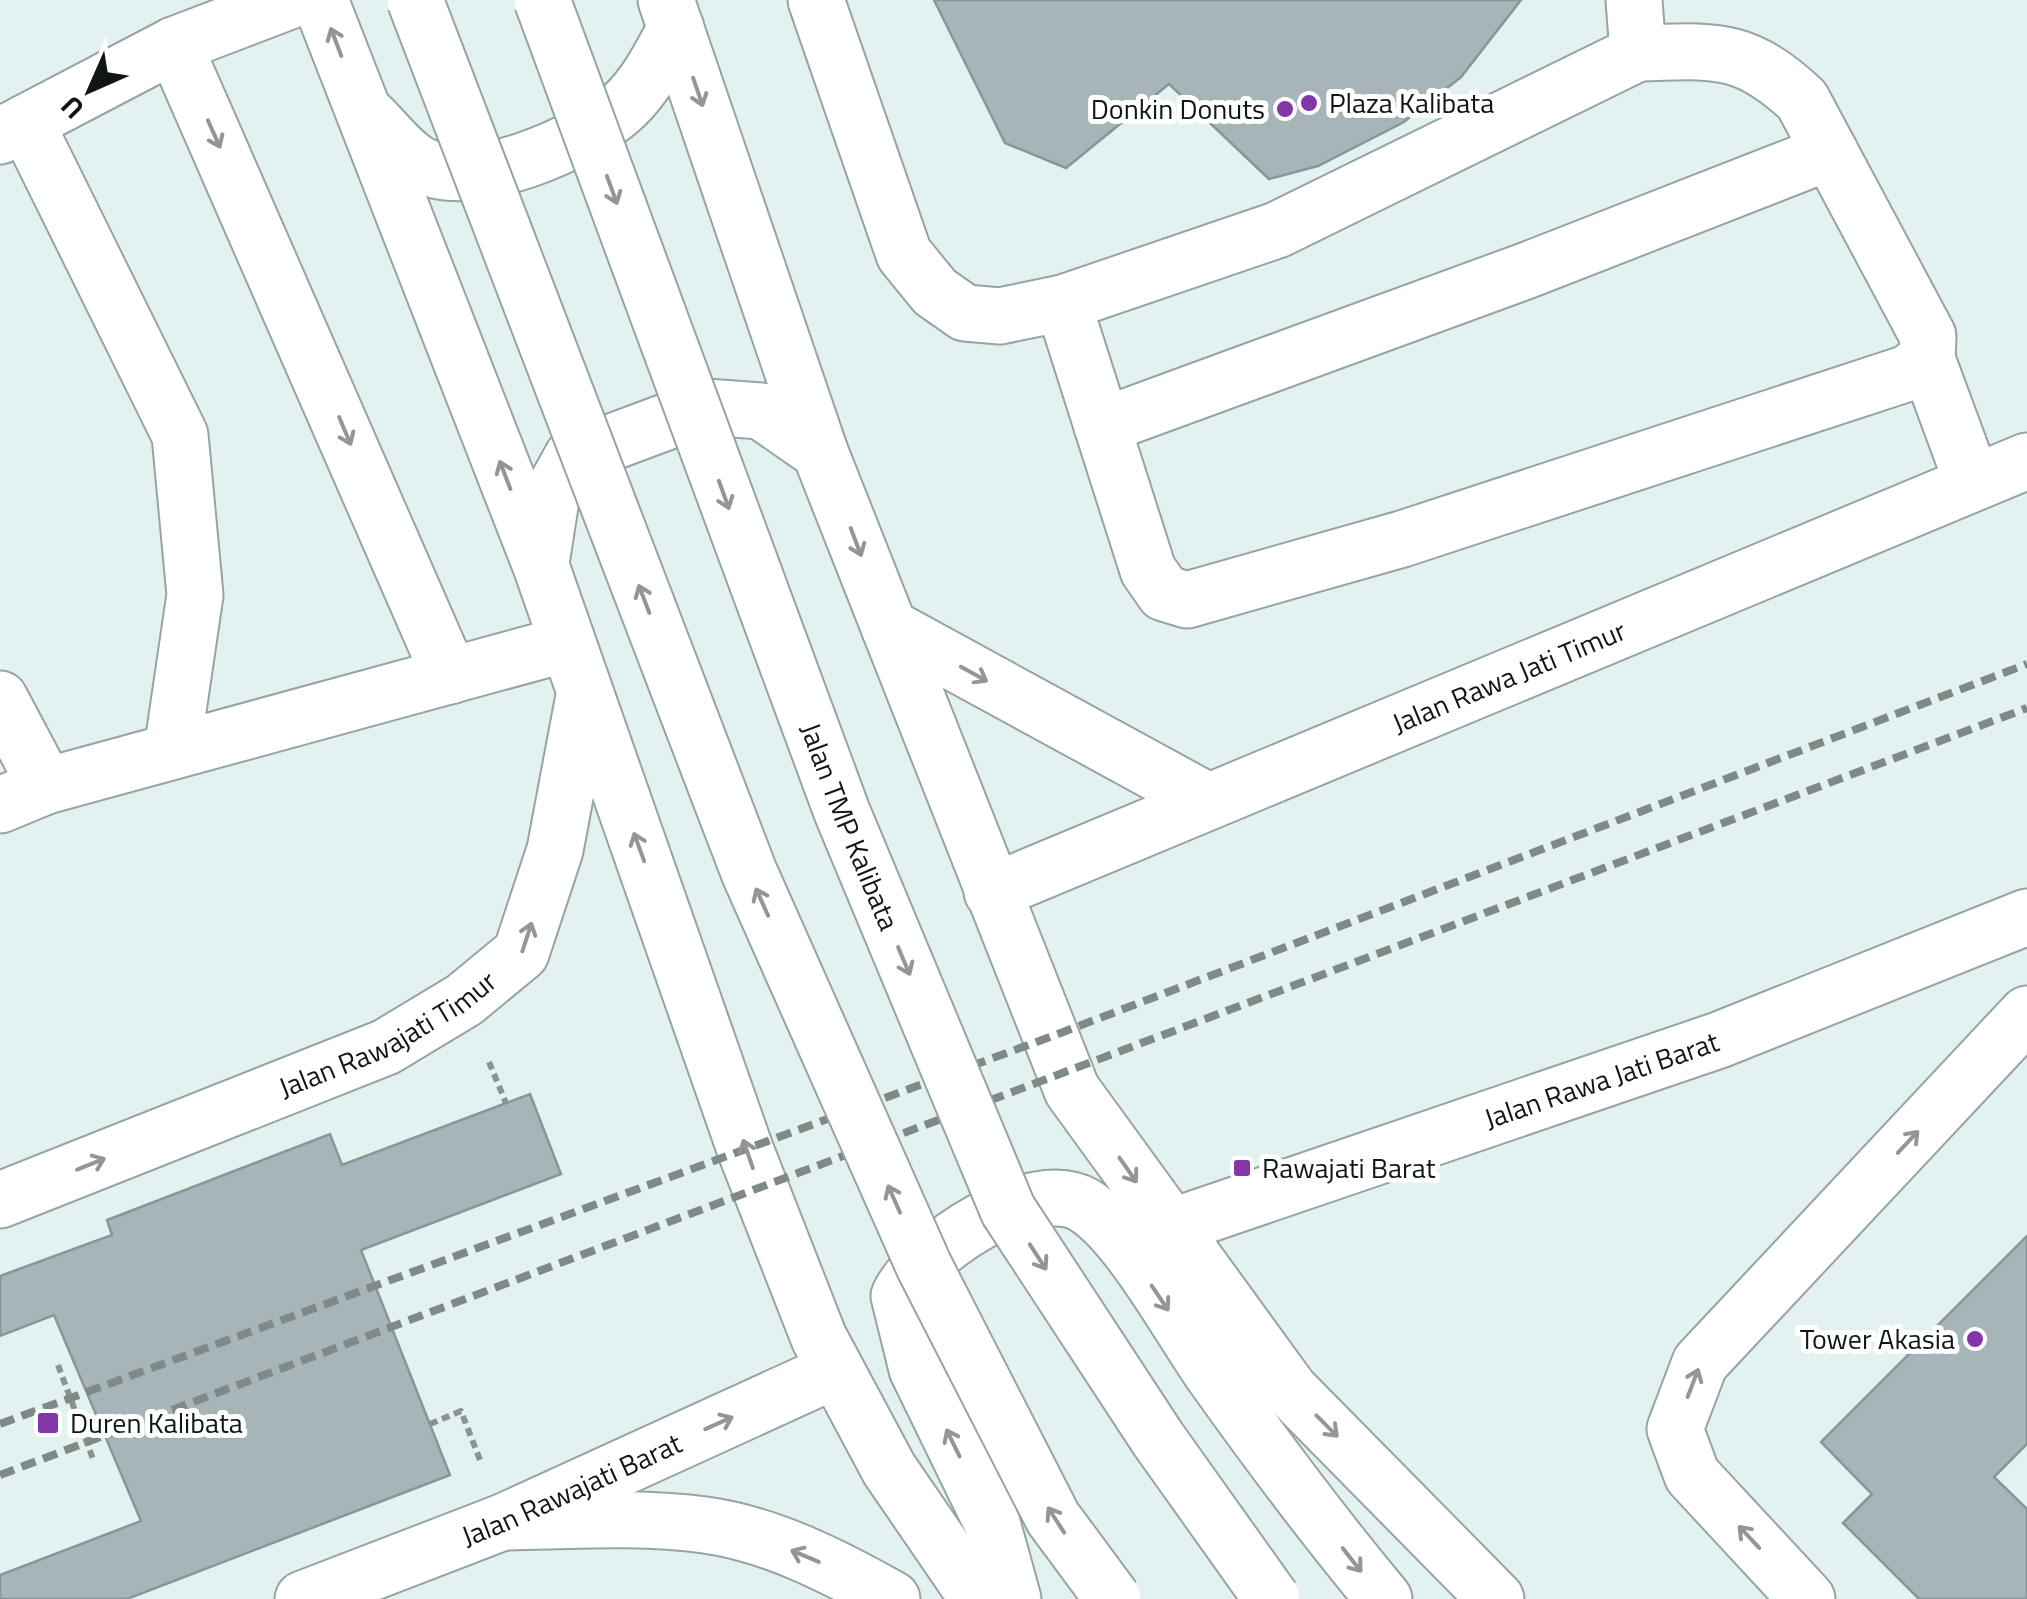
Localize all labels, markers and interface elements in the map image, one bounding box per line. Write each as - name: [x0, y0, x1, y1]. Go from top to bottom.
- one-way arrow: [326, 27, 344, 58]
- north arrow: [40, 40, 140, 140]
- one-way arrow: [690, 76, 708, 107]
- place label: Plaza Kalibata: [1329, 81, 1494, 124]
- text: U: [50, 86, 94, 130]
- place label: Donkin Donuts: [1091, 87, 1265, 130]
- marker: Plaza Kalibata: [1298, 92, 1320, 114]
- marker: Donkin Donuts: [1274, 98, 1296, 120]
- one-way arrow: [206, 118, 224, 149]
- one-way arrow: [604, 174, 622, 205]
- one-way arrow: [337, 415, 355, 446]
- one-way arrow: [494, 460, 512, 491]
- one-way arrow: [717, 479, 735, 509]
- one-way arrow: [848, 526, 866, 557]
- one-way arrow: [634, 584, 652, 615]
- street label: Jalan Rawa Jati Timur: [1385, 608, 1633, 744]
- one-way arrow: [959, 664, 989, 684]
- street label: Jalan TMP Kalibata: [790, 716, 911, 937]
- one-way arrow: [629, 833, 647, 864]
- one-way arrow: [752, 887, 770, 918]
- one-way arrow: [519, 921, 537, 953]
- one-way arrow: [896, 946, 914, 976]
- street label: Jalan Rawajati Timur: [272, 960, 506, 1109]
- street label: Jalan Rawa Jati Barat: [1478, 1020, 1725, 1140]
- one-way arrow: [1896, 1130, 1920, 1154]
- one-way arrow: [737, 1138, 755, 1170]
- place label: Rawajati Barat: [1262, 1146, 1436, 1189]
- one-way arrow: [75, 1153, 105, 1171]
- one-way arrow: [1117, 1156, 1138, 1184]
- marker: Rawajati Barat: [1231, 1157, 1253, 1179]
- one-way arrow: [884, 1184, 902, 1215]
- one-way arrow: [1028, 1242, 1049, 1270]
- one-way arrow: [1149, 1283, 1170, 1311]
- place label: Tower Akasia: [1800, 1317, 1955, 1360]
- marker: Tower Akasia: [1964, 1328, 1986, 1350]
- one-way arrow: [1685, 1369, 1703, 1400]
- place label: Duren Kalibata: [70, 1401, 243, 1444]
- marker: Duren Kalibata: [35, 1410, 61, 1436]
- one-way arrow: [703, 1413, 733, 1432]
- one-way arrow: [1315, 1414, 1339, 1438]
- street label: Jalan Rawajati Barat: [455, 1421, 689, 1557]
- one-way arrow: [943, 1429, 962, 1459]
- one-way arrow: [1046, 1506, 1066, 1535]
- one-way arrow: [1738, 1525, 1761, 1550]
- one-way arrow: [790, 1546, 821, 1564]
- one-way arrow: [1341, 1546, 1363, 1572]

